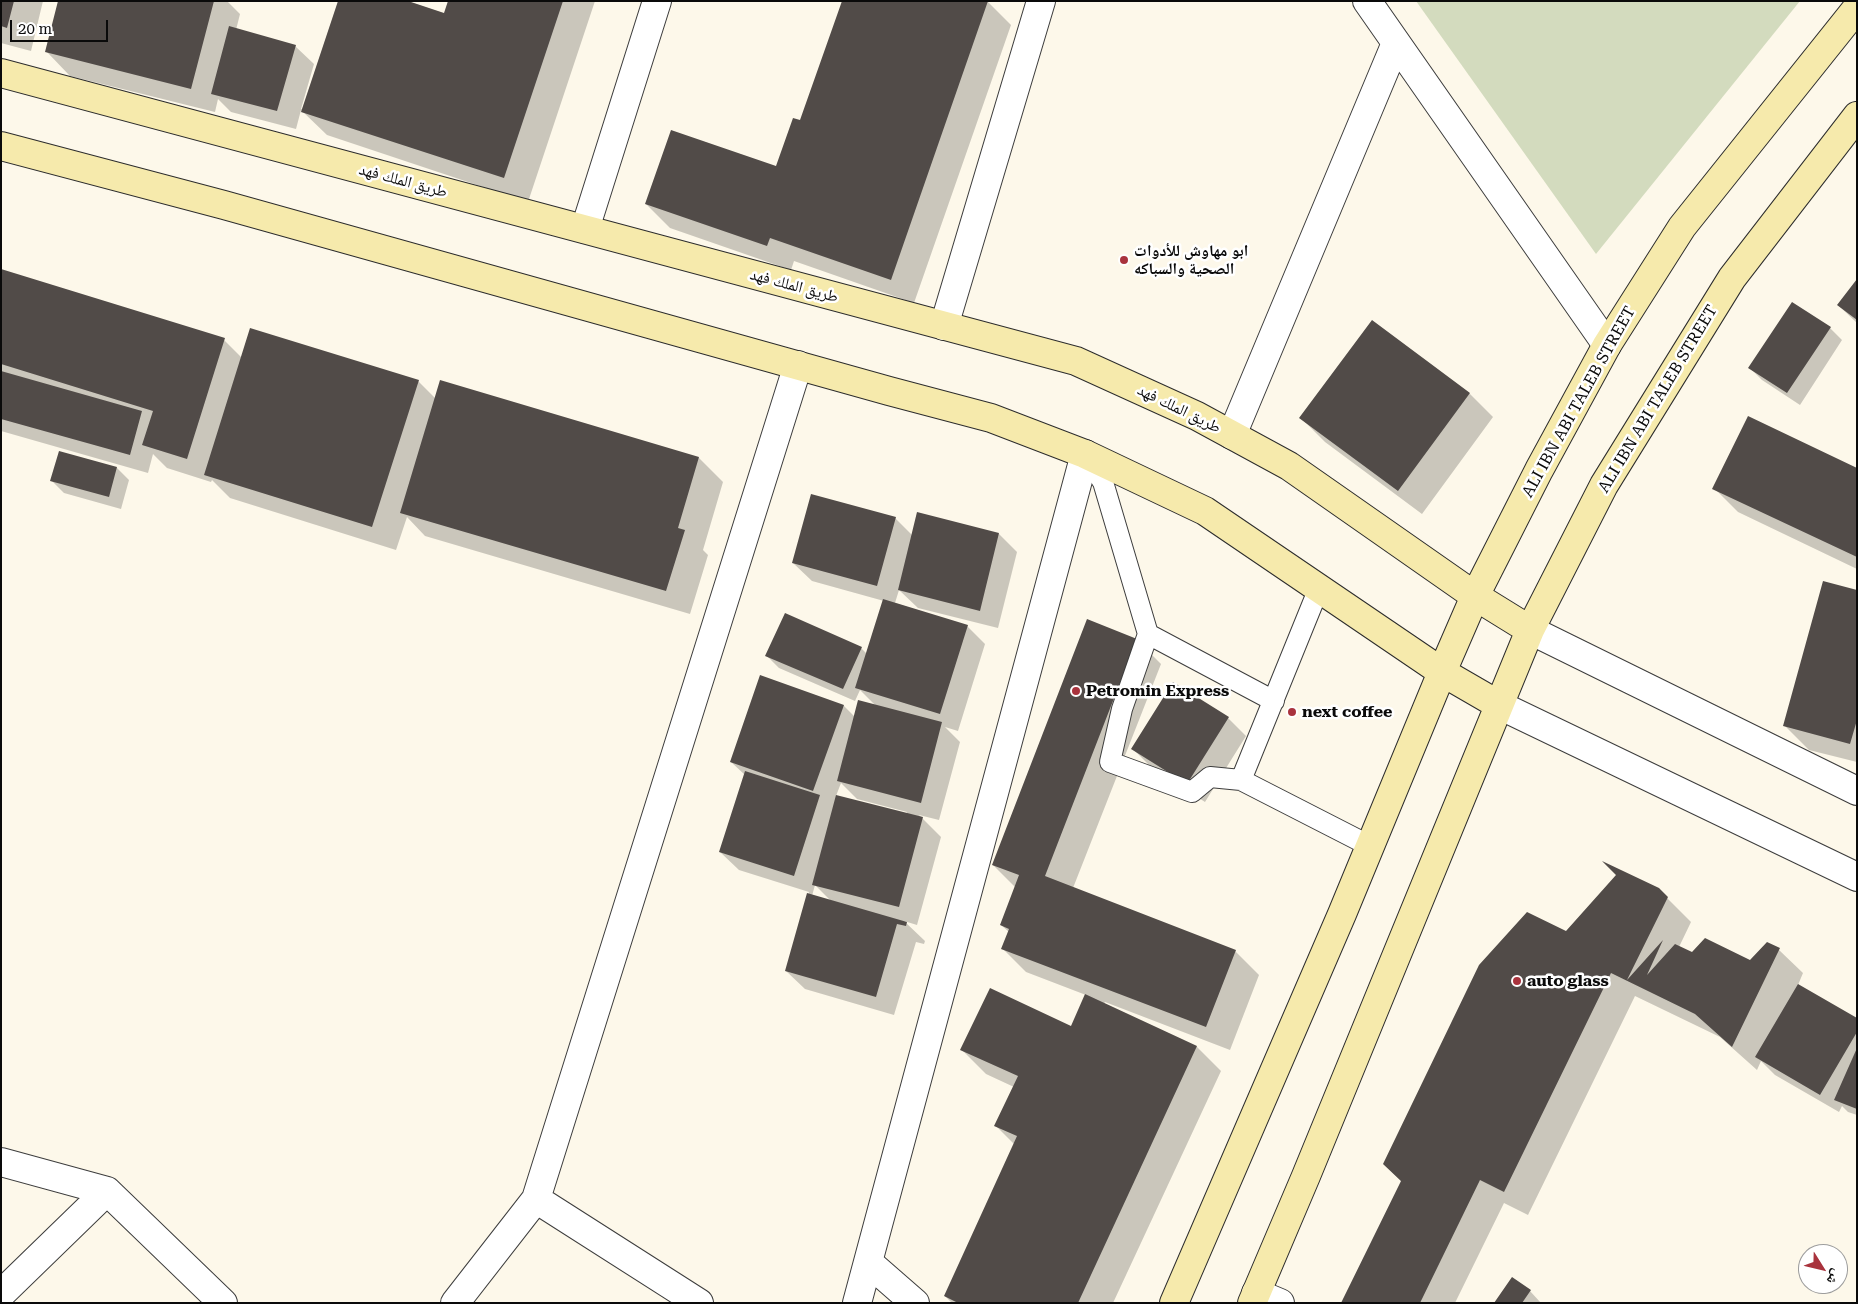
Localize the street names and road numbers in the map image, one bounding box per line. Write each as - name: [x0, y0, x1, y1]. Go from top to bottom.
- street label: طريق الملك فهد: [357, 160, 449, 202]
- street label: طريق الملك فهد: [748, 265, 840, 307]
- street label: ALI IBN ABI TALEB STREET: [1594, 302, 1722, 496]
- street label: ALI IBN ABI TALEB STREET: [1518, 303, 1640, 501]
- street label: طريق الملك فهد: [1134, 380, 1224, 438]

